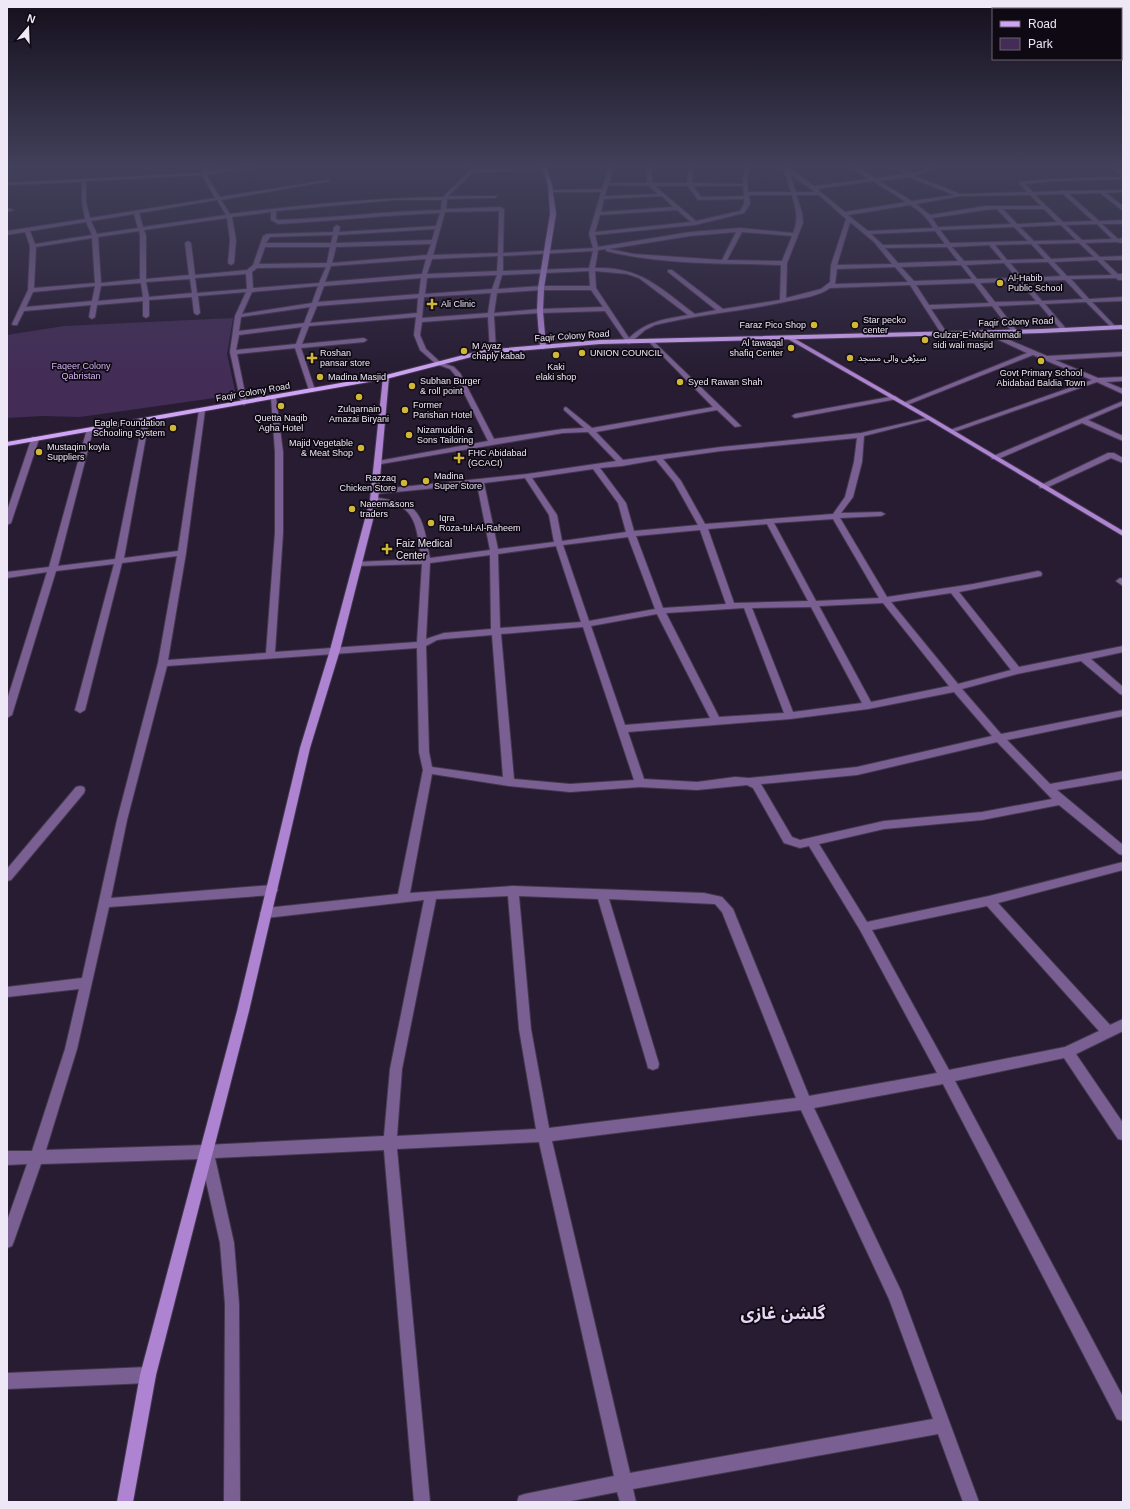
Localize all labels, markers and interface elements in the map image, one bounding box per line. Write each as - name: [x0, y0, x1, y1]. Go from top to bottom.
- north arrow: [8, 8, 48, 48]
- legend: [992, 8, 1122, 60]
- text: N: [26, 12, 37, 26]
- text: Road: [1028, 17, 1057, 31]
- text: Park: [1028, 37, 1054, 51]
- place label: Al-Habib Public School: [1008, 273, 1063, 293]
- marker: Al-Habib Public School: [995, 278, 1005, 288]
- marker: Ali Clinic: [426, 298, 438, 310]
- place label: Ali Clinic: [441, 299, 476, 309]
- place label: Star pecko center: [863, 315, 906, 335]
- street label: Faqir Colony Road: [978, 316, 1054, 328]
- place label: Faraz Pico Shop: [739, 320, 806, 330]
- marker: Faraz Pico Shop: [809, 320, 819, 330]
- marker: Star pecko center: [850, 320, 860, 330]
- street label: Faqir Colony Road: [534, 328, 610, 344]
- place label: Gulzar-E-Muhammadi sidi wali masjid: [933, 330, 1021, 350]
- marker: Gulzar-E-Muhammadi sidi wali masjid: [920, 335, 930, 345]
- place label: Al tawaqal shafiq Center: [729, 338, 783, 358]
- place label: M Ayaz chaply kabab: [472, 341, 525, 361]
- marker: Al tawaqal shafiq Center: [786, 343, 796, 353]
- marker: M Ayaz chaply kabab: [459, 346, 469, 356]
- place label: Roshan pansar store: [320, 348, 370, 368]
- marker: UNION COUNCIL: [577, 348, 587, 358]
- place label: UNION COUNCIL: [590, 348, 662, 358]
- marker: Kaki elaki shop: [551, 350, 561, 360]
- marker: Roshan pansar store: [307, 353, 317, 363]
- marker: سیڑھی والی مسجد: [845, 353, 855, 363]
- place label: سیڑھی والی مسجد: [858, 353, 926, 364]
- marker: Govt Primary School Abidabad Baldia Town: [1036, 356, 1046, 366]
- park label: Faqeer Colony Qabristan: [51, 361, 111, 381]
- place label: Kaki elaki shop: [536, 362, 576, 382]
- place label: Govt Primary School Abidabad Baldia Town: [997, 368, 1085, 388]
- marker: Madina Masjid: [315, 372, 325, 382]
- place label: Madina Masjid: [328, 372, 386, 382]
- place label: Subhan Burger & roll point: [420, 376, 481, 396]
- marker: Syed Rawan Shah: [675, 377, 685, 387]
- place label: Syed Rawan Shah: [688, 377, 763, 387]
- street label: Faqir Colony Road: [215, 381, 291, 403]
- marker: Subhan Burger & roll point: [407, 381, 417, 391]
- marker: Zulqarnain Amazai Biryani: [354, 392, 364, 402]
- place label: Former Parishan Hotel: [413, 400, 472, 420]
- marker: Quetta Naqib Agha Hotel: [276, 401, 286, 411]
- place label: Zulqarnain Amazai Biryani: [329, 404, 389, 424]
- marker: Former Parishan Hotel: [400, 405, 410, 415]
- place label: Quetta Naqib Agha Hotel: [254, 413, 308, 433]
- place label: Eagle Foundation Schooling System: [93, 418, 165, 438]
- marker: Eagle Foundation Schooling System: [168, 423, 178, 433]
- place label: Nizamuddin & Sons Tailoring: [417, 425, 473, 445]
- marker: Nizamuddin & Sons Tailoring: [404, 430, 414, 440]
- place label: Majid Vegetable & Meat Shop: [289, 438, 353, 458]
- place label: Mustaqim koyla Suppliers: [47, 442, 110, 462]
- marker: Majid Vegetable & Meat Shop: [356, 443, 366, 453]
- marker: Mustaqim koyla Suppliers: [34, 447, 44, 457]
- place label: FHC Abidabad (GCACI): [468, 448, 527, 468]
- marker: FHC Abidabad (GCACI): [453, 452, 465, 464]
- place label: Madina Super Store: [434, 471, 482, 491]
- place label: Razzaq Chicken Store: [339, 473, 396, 493]
- marker: Madina Super Store: [421, 476, 431, 486]
- marker: Razzaq Chicken Store: [399, 478, 409, 488]
- place label: Naeem&sons traders: [360, 499, 415, 519]
- marker: Naeem&sons traders: [347, 504, 357, 514]
- place label: Iqra Roza-tul-Al-Raheem: [439, 513, 521, 533]
- marker: Iqra Roza-tul-Al-Raheem: [426, 518, 436, 528]
- place label: Faiz Medical Center: [396, 538, 452, 561]
- marker: Faiz Medical Center: [381, 543, 393, 555]
- district label: گلشن غازی: [740, 1304, 826, 1323]

